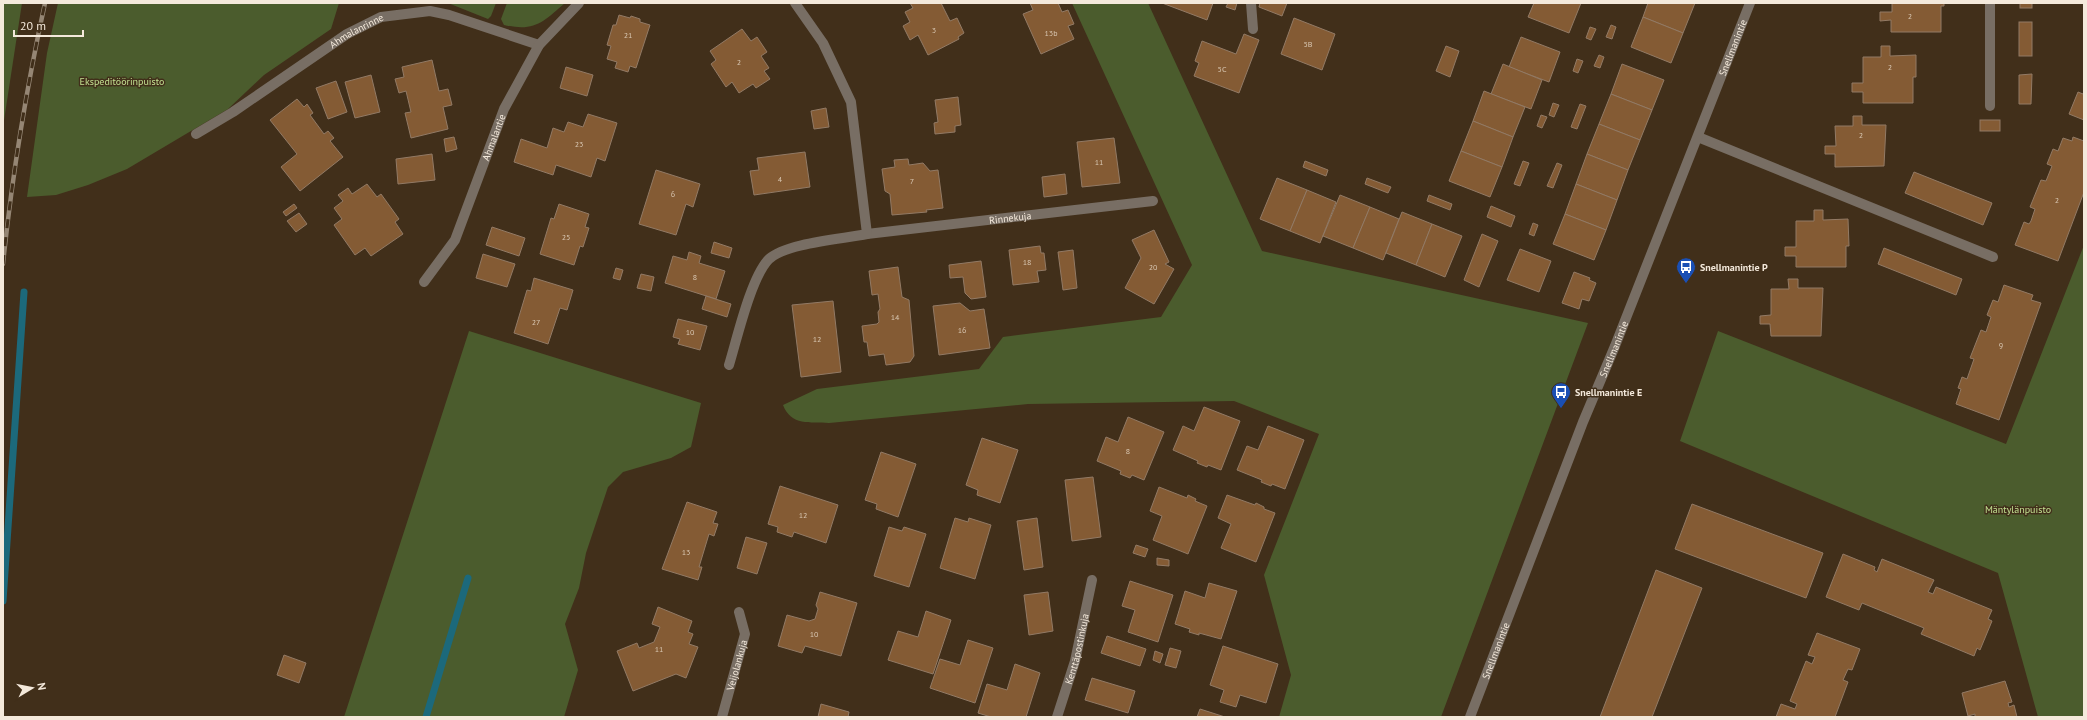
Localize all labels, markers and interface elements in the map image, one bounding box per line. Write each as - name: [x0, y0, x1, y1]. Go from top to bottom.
- street label: Ahmalanrinne: [327, 11, 386, 51]
- house number: 2: [1908, 11, 1912, 21]
- scale bar: [14, 12, 83, 38]
- text: 20 m: [20, 18, 46, 33]
- street label: Snellmanintie: [1716, 18, 1750, 78]
- house number: 3: [932, 25, 936, 35]
- house number: 13b: [1044, 28, 1058, 38]
- house number: 21: [624, 30, 632, 40]
- house number: 5B: [1303, 39, 1313, 49]
- house number: 2: [737, 57, 741, 67]
- house number: 2: [1888, 62, 1892, 72]
- house number: 5C: [1218, 64, 1227, 74]
- park label: Ekspeditöörinpuisto: [80, 75, 164, 88]
- street label: Ahmalantie: [479, 112, 509, 163]
- house number: 2: [1859, 130, 1863, 140]
- house number: 23: [575, 139, 583, 149]
- house number: 11: [1095, 157, 1103, 167]
- house number: 4: [778, 174, 783, 184]
- house number: 7: [910, 176, 914, 186]
- house number: 6: [671, 189, 675, 199]
- house number: 2: [2055, 195, 2059, 205]
- street label: Rinnekuja: [988, 209, 1032, 227]
- house number: 25: [562, 232, 570, 242]
- bus stop icon: Snellmanintie P: [1675, 256, 1697, 284]
- house number: 18: [1023, 257, 1031, 267]
- place label: Snellmanintie P: [1700, 261, 1768, 274]
- house number: 20: [1149, 262, 1158, 272]
- house number: 8: [693, 272, 697, 282]
- house number: 14: [891, 312, 900, 322]
- house number: 27: [532, 317, 540, 327]
- street label: Snellmanintie: [1597, 319, 1631, 379]
- house number: 16: [958, 325, 966, 335]
- house number: 10: [686, 327, 695, 337]
- house number: 12: [813, 334, 821, 344]
- house number: 9: [1999, 340, 2003, 350]
- bus stop icon: Snellmanintie E: [1550, 381, 1572, 409]
- place label: Snellmanintie E: [1575, 386, 1642, 399]
- house number: 8: [1126, 446, 1130, 456]
- park label: Mäntylänpuisto: [1985, 503, 2051, 516]
- house number: 12: [799, 510, 807, 520]
- house number: 13: [682, 547, 690, 557]
- street label: Kenttäpostinkuja: [1062, 612, 1092, 686]
- street label: Snellmanintie: [1479, 621, 1513, 681]
- house number: 10: [810, 629, 819, 639]
- street label: Veijolankuja: [723, 638, 750, 693]
- house number: 11: [655, 644, 663, 654]
- north arrow: [12, 668, 52, 708]
- text: N: [34, 681, 49, 691]

